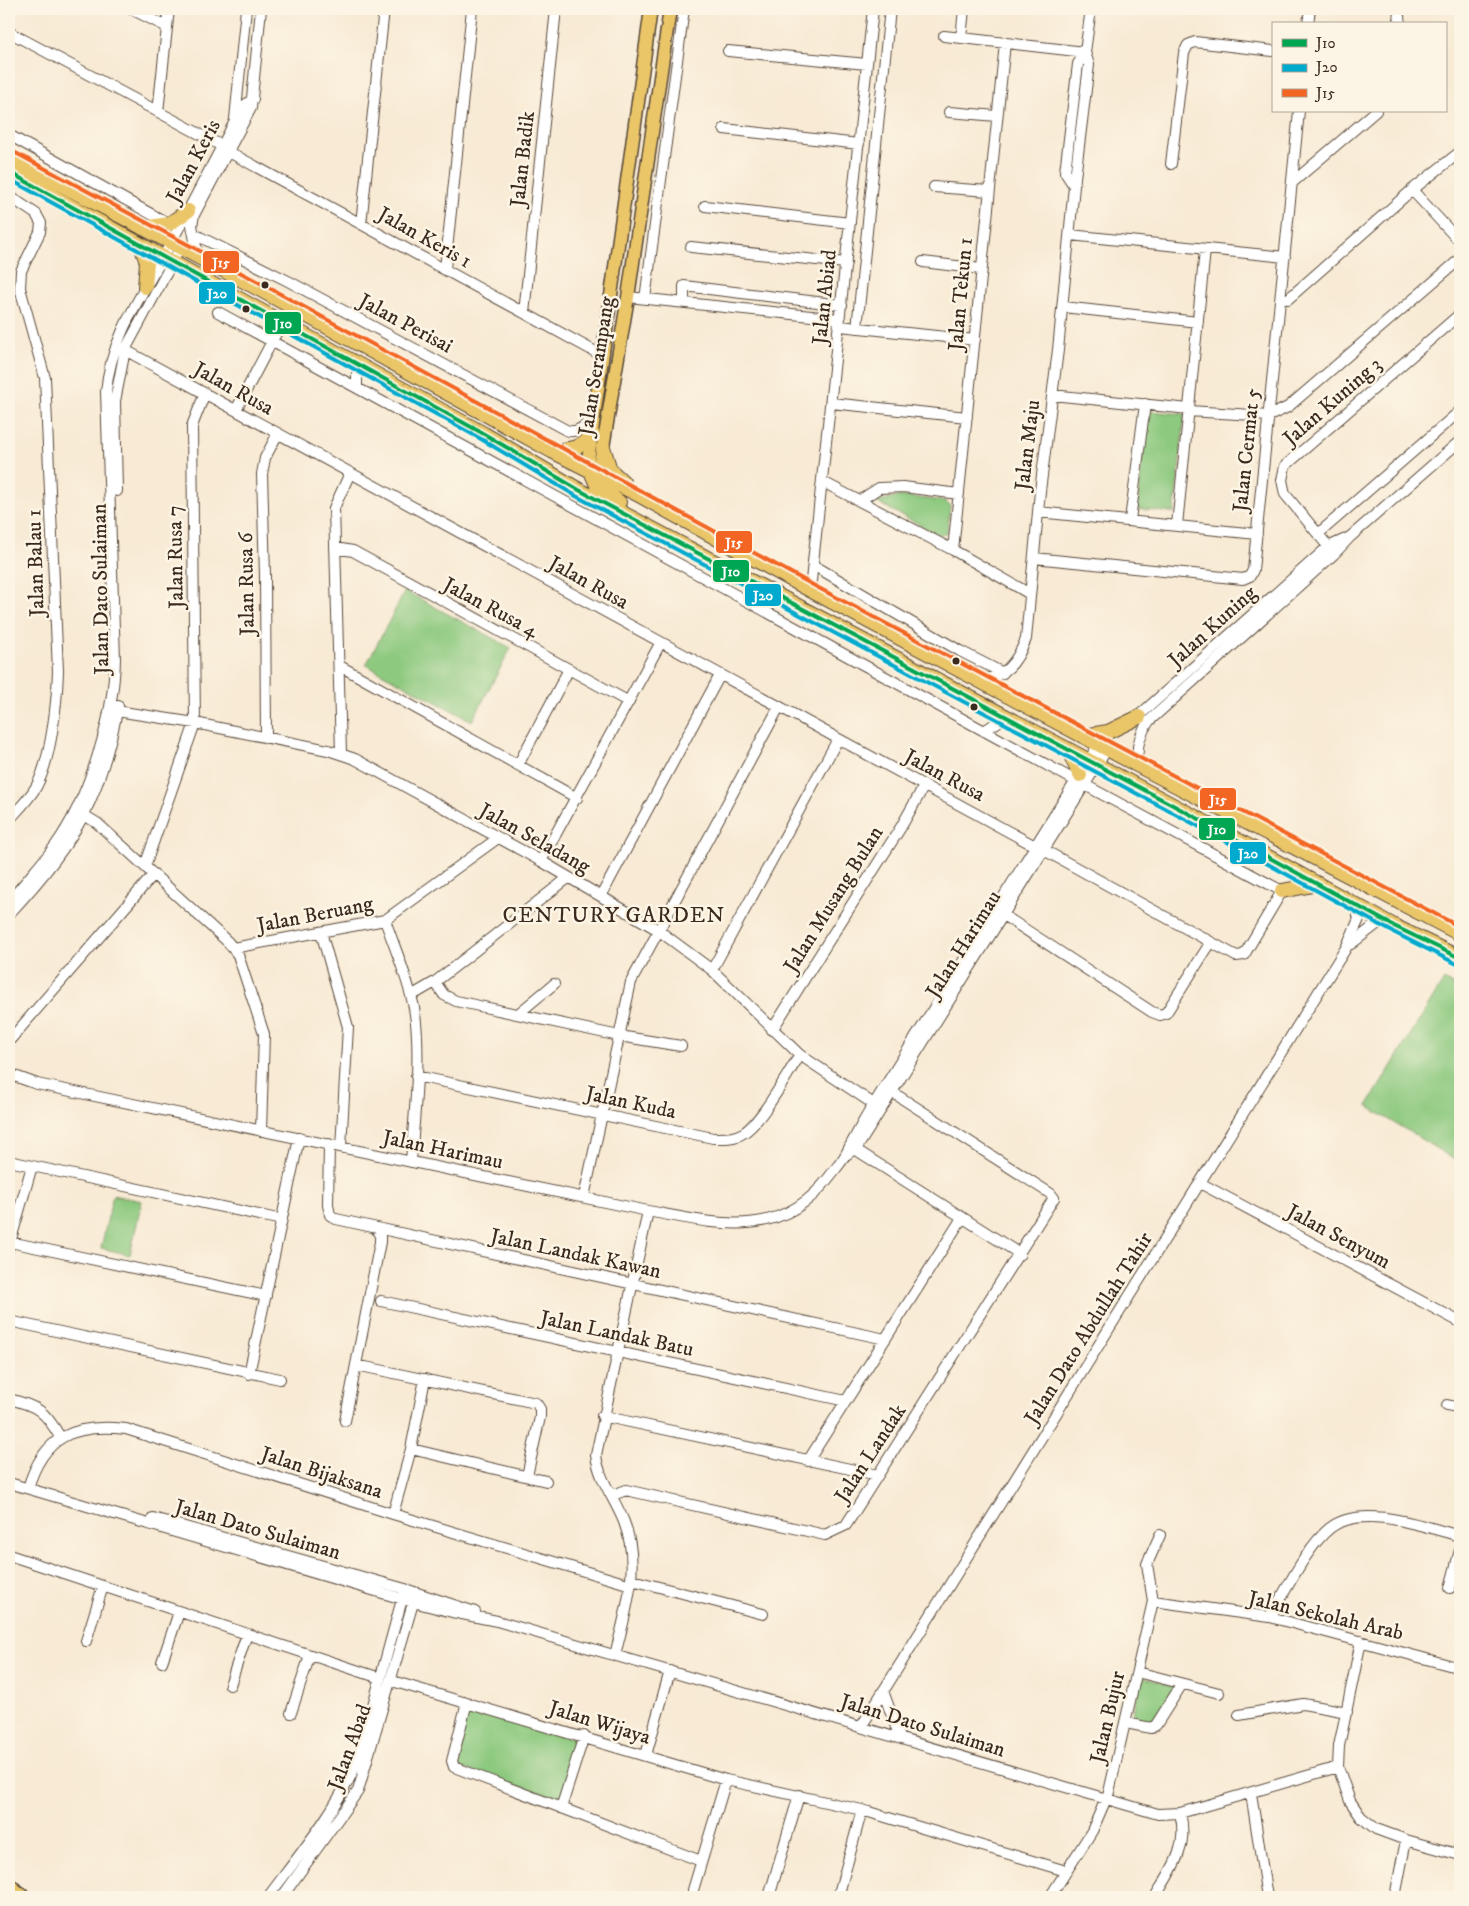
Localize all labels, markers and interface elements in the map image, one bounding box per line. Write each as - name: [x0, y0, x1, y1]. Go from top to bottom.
- legend: [1272, 22, 1446, 112]
- text: J10: [1314, 34, 1336, 53]
- text: J20: [1314, 58, 1337, 77]
- text: J15: [1314, 84, 1335, 103]
- street label: Jalan Badik: [505, 109, 541, 210]
- street label: Jalan Keris: [160, 115, 227, 210]
- street label: Jalan Keris 1: [371, 201, 476, 274]
- street label: Jalan Tekun 1: [943, 236, 979, 354]
- street label: Jalan Abiad: [807, 248, 843, 348]
- line badge: J15: [202, 250, 240, 274]
- text: J15: [210, 254, 230, 272]
- unlabelled marker: [260, 280, 270, 290]
- line badge: J20: [198, 281, 236, 305]
- text: J20: [205, 285, 227, 303]
- street label: Jalan Perisai: [352, 287, 457, 359]
- street label: Jalan Serampang: [573, 294, 621, 440]
- unlabelled marker: [241, 304, 251, 314]
- line badge: J10: [264, 311, 302, 335]
- text: J10: [272, 315, 293, 333]
- street label: Jalan Kuning 3: [1277, 352, 1387, 453]
- street label: Jalan Rusa: [187, 355, 278, 422]
- street label: Jalan Cermat 5: [1227, 387, 1266, 515]
- street label: Jalan Maju: [1009, 398, 1046, 494]
- street label: Jalan Dato Sulaiman: [87, 503, 116, 677]
- street label: Jalan Rusa 7: [162, 505, 190, 611]
- street label: Jalan Balau 1: [21, 509, 51, 619]
- line badge: J15: [715, 530, 753, 554]
- street label: Jalan Rusa 6: [233, 531, 261, 638]
- text: J15: [723, 534, 743, 552]
- street label: Jalan Rusa: [542, 549, 633, 616]
- line badge: J10: [712, 559, 750, 583]
- text: J10: [720, 563, 741, 581]
- street label: Jalan Rusa 4: [437, 571, 543, 644]
- street label: Jalan Kuning: [1162, 580, 1263, 674]
- line badge: J20: [744, 583, 782, 607]
- text: J20: [751, 587, 773, 605]
- unlabelled marker: [951, 656, 961, 666]
- unlabelled marker: [969, 702, 979, 712]
- street label: Jalan Rusa: [898, 743, 989, 808]
- line badge: J15: [1199, 787, 1237, 811]
- text: J15: [1207, 791, 1227, 809]
- street label: Jalan Seladang: [473, 797, 595, 880]
- line badge: J10: [1198, 817, 1236, 841]
- street label: Jalan Musang Bulan: [777, 821, 889, 979]
- text: J10: [1206, 821, 1227, 839]
- line badge: J20: [1229, 841, 1267, 865]
- text: J20: [1236, 845, 1258, 863]
- street label: Jalan Harimau: [919, 886, 1007, 1005]
- street label: Jalan Beruang: [253, 891, 376, 939]
- district label: CENTURY GARDEN: [503, 902, 725, 929]
- street label: Jalan Kuda: [581, 1080, 678, 1125]
- street label: Jalan Harimau: [378, 1124, 505, 1175]
- street label: Jalan Senyum: [1280, 1198, 1395, 1275]
- street label: Jalan Landak Kawan: [486, 1223, 663, 1285]
- street label: Jalan Dato Abdullah Tahir: [1018, 1228, 1159, 1431]
- street label: Jalan Landak Batu: [536, 1305, 696, 1363]
- street label: Jalan Landak: [828, 1399, 913, 1509]
- street label: Jalan Bijaksana: [256, 1440, 386, 1505]
- street label: Jalan Dato Sulaiman: [170, 1493, 344, 1566]
- street label: Jalan Sekolah Arab: [1244, 1585, 1406, 1646]
- street label: Jalan Bujur: [1084, 1668, 1131, 1768]
- street label: Jalan Dato Sulaiman: [835, 1688, 1008, 1763]
- street label: Jalan Wijaya: [544, 1695, 654, 1751]
- street label: Jalan Abad: [322, 1700, 378, 1796]

